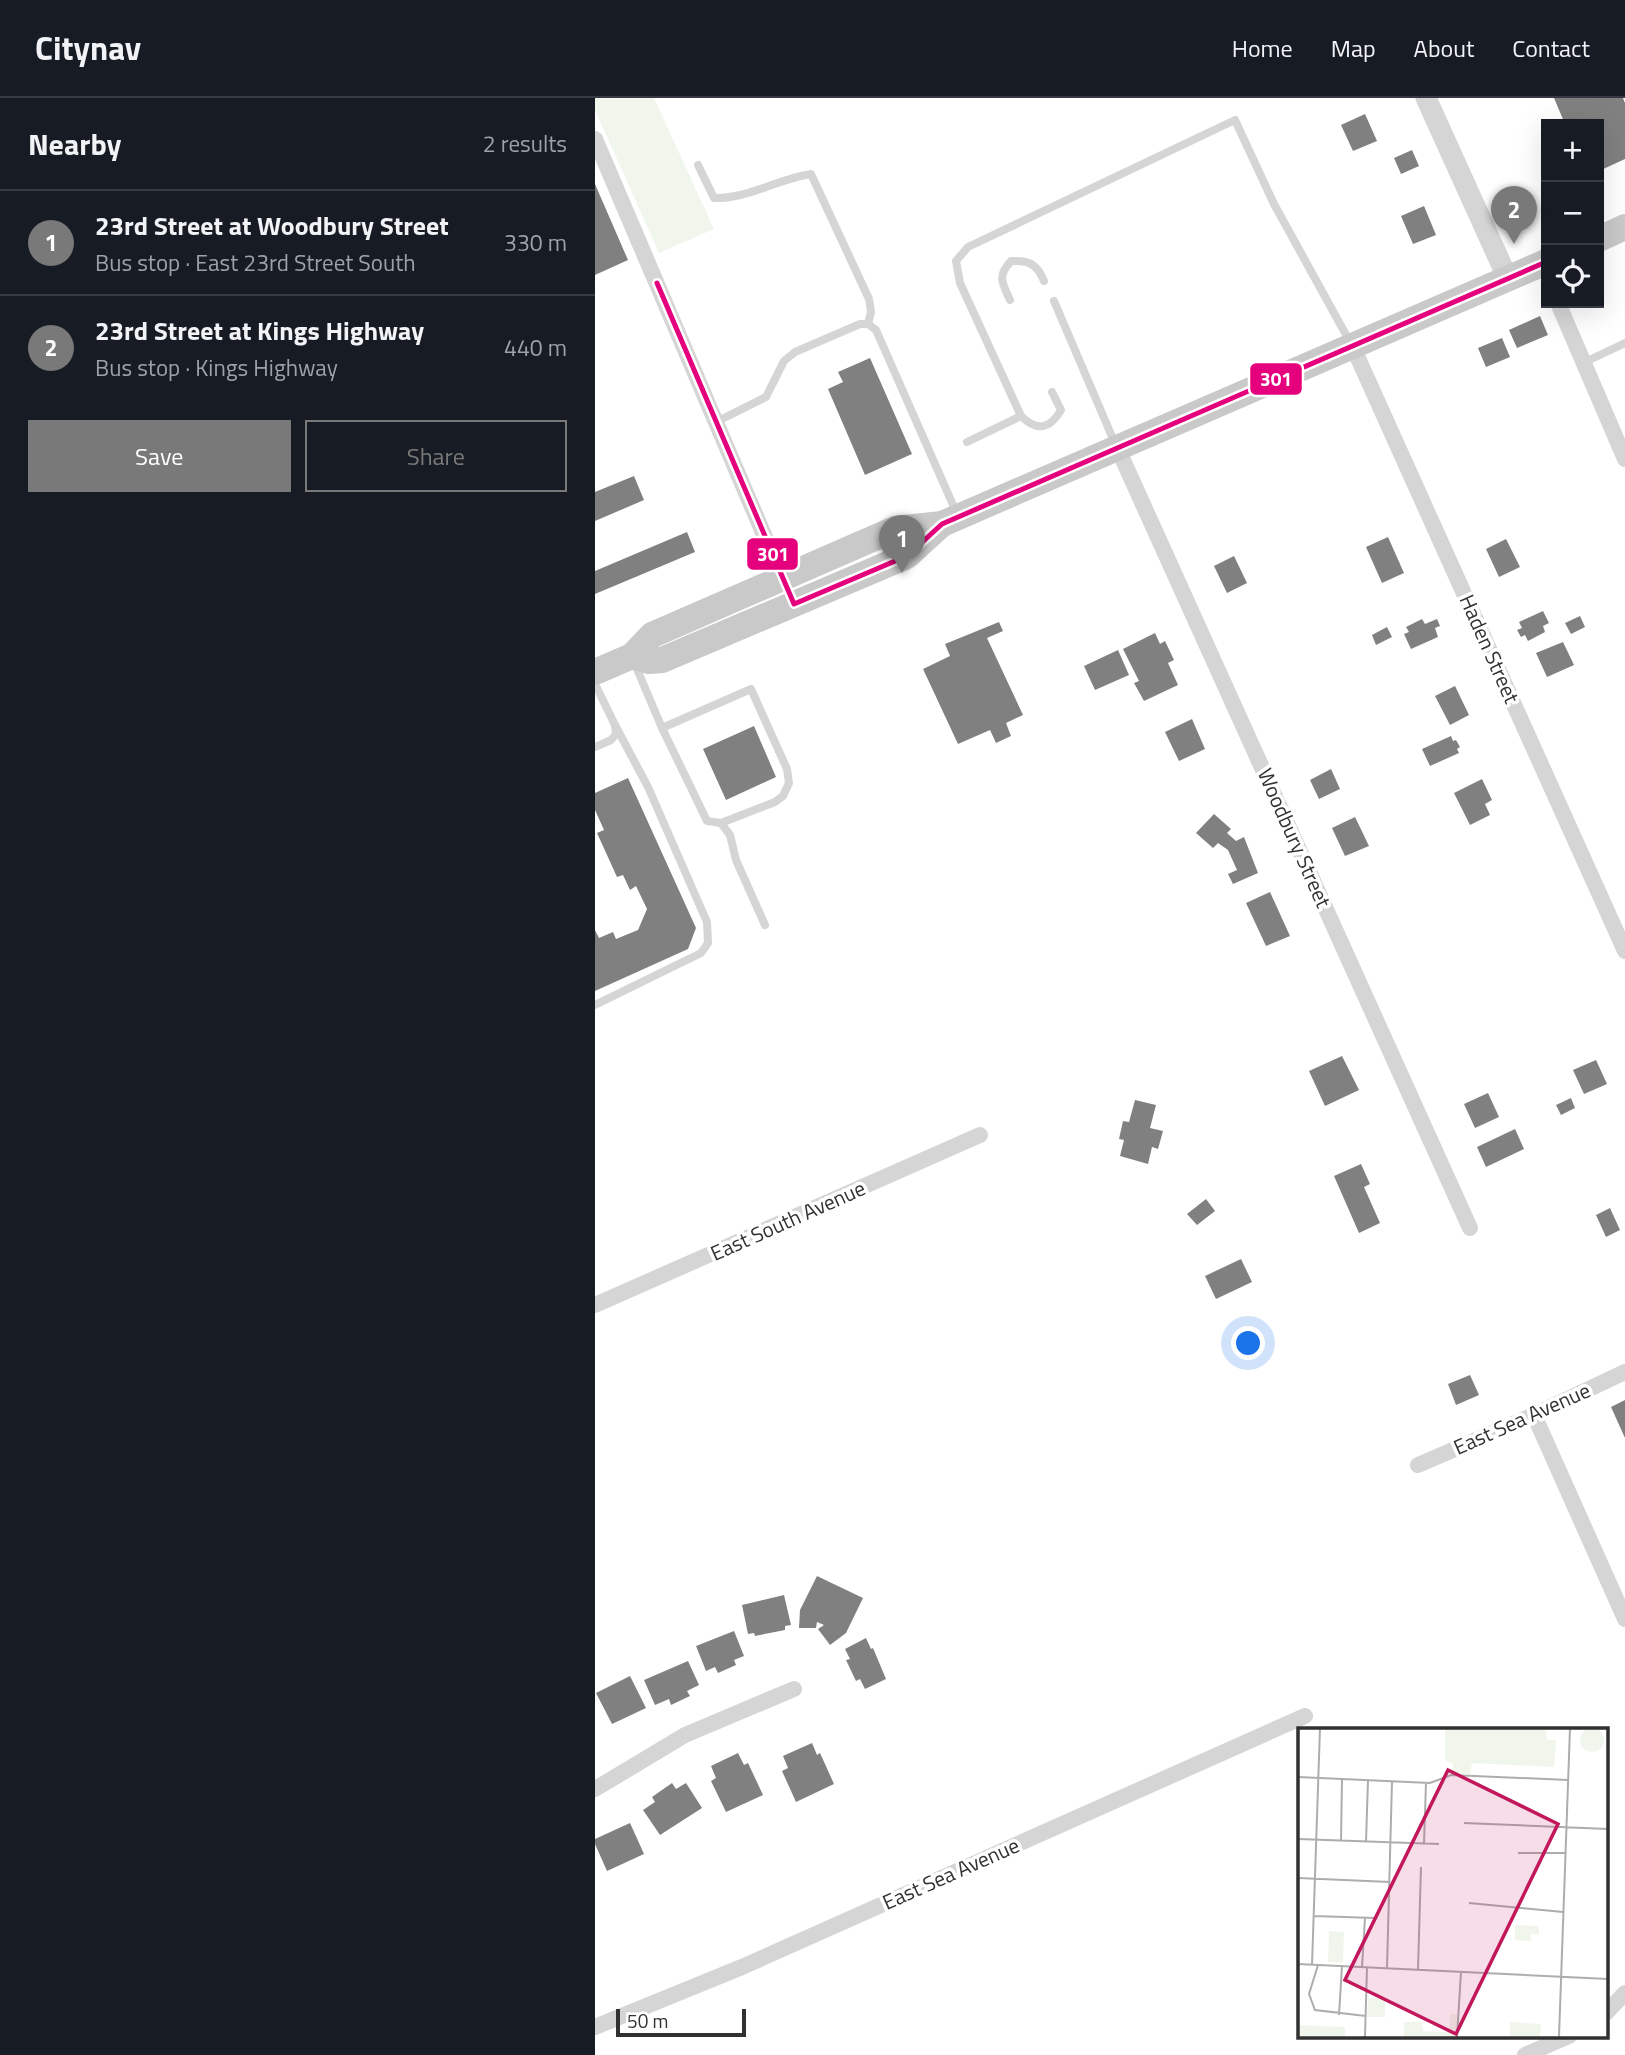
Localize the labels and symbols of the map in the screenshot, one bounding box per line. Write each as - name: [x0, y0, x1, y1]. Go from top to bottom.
- pin: 2: [1491, 186, 1537, 244]
- line badge: 301: [1249, 362, 1303, 396]
- text: 301: [1260, 364, 1292, 393]
- pin: 1: [879, 515, 925, 573]
- line badge: 301: [746, 537, 799, 571]
- text: 301: [757, 539, 789, 568]
- street label: Haden Street: [1452, 589, 1528, 709]
- street label: Woodbury Street: [1250, 763, 1340, 913]
- street label: East South Avenue: [705, 1172, 870, 1269]
- your location: [1231, 1326, 1265, 1360]
- street label: East Sea Avenue: [1448, 1374, 1595, 1463]
- inset map: [1298, 1728, 1607, 2038]
- street label: East Sea Avenue: [877, 1829, 1024, 1918]
- scale bar: [616, 2006, 745, 2038]

